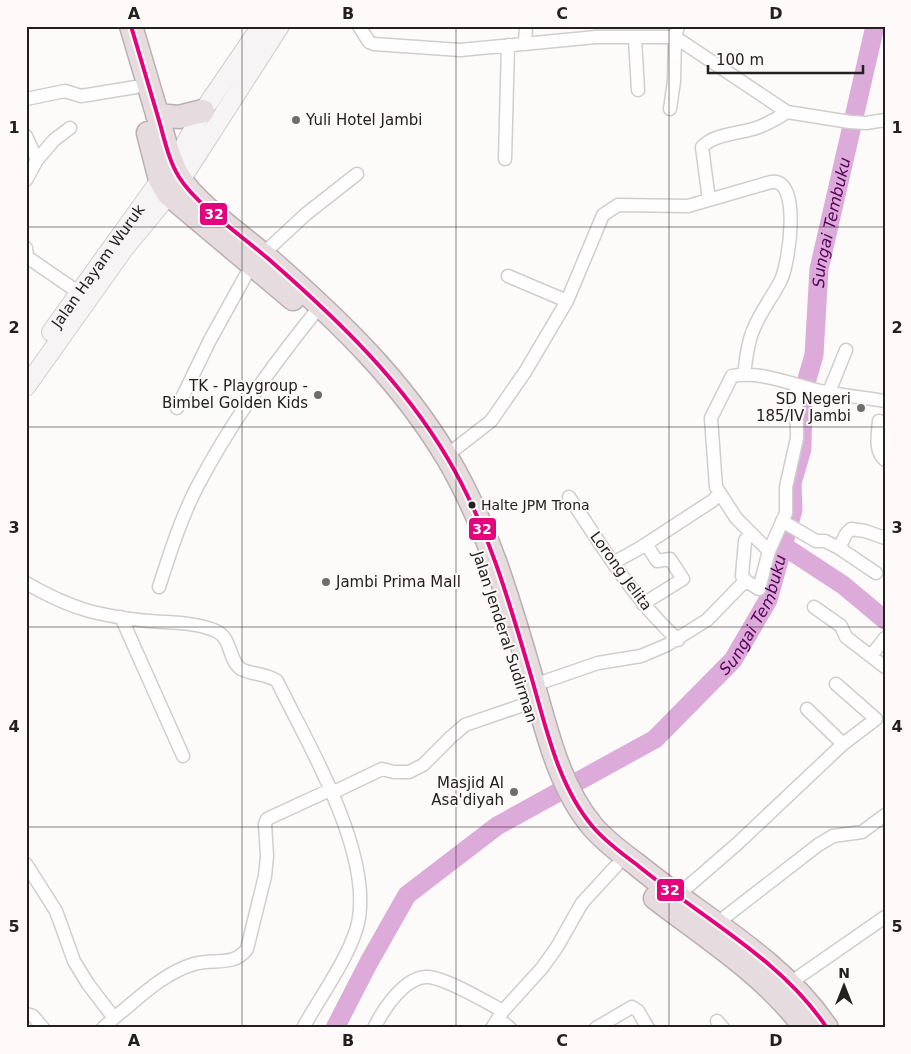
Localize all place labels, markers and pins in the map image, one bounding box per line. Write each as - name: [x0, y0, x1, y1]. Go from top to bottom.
- place label: Yuli Hotel Jambi: [305, 111, 422, 129]
- marker: Yuli Hotel Jambi: [290, 114, 302, 126]
- place label: TK - Playgroup - Bimbel Golden Kids: [162, 377, 308, 412]
- marker: TK - Playgroup - Bimbel Golden Kids: [312, 389, 324, 401]
- place label: SD Negeri 185/IV Jambi: [756, 390, 851, 425]
- marker: SD Negeri 185/IV Jambi: [855, 402, 867, 414]
- place label: Halte JPM Trona: [481, 497, 590, 513]
- marker: Halte JPM Trona: [467, 500, 477, 510]
- place label: Jambi Prima Mall: [335, 573, 461, 591]
- marker: Jambi Prima Mall: [320, 576, 332, 588]
- place label: Masjid Al Asa'diyah: [431, 774, 504, 809]
- marker: Masjid Al Asa'diyah: [508, 786, 520, 798]

